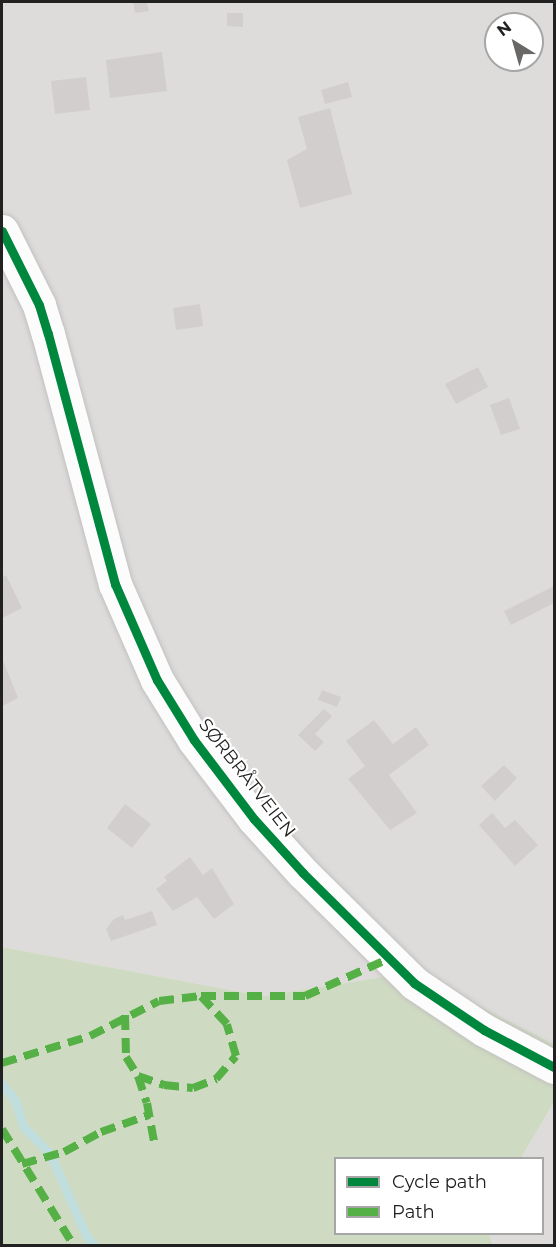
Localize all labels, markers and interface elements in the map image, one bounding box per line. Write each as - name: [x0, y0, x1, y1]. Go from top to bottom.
- north arrow: [484, 12, 544, 72]
- text: N: [493, 17, 515, 40]
- street label: SØRBRÅTVEIEN: [194, 714, 300, 842]
- legend: [334, 1157, 544, 1235]
- text: Cycle path: [392, 1171, 487, 1193]
- text: Path: [392, 1201, 435, 1223]

